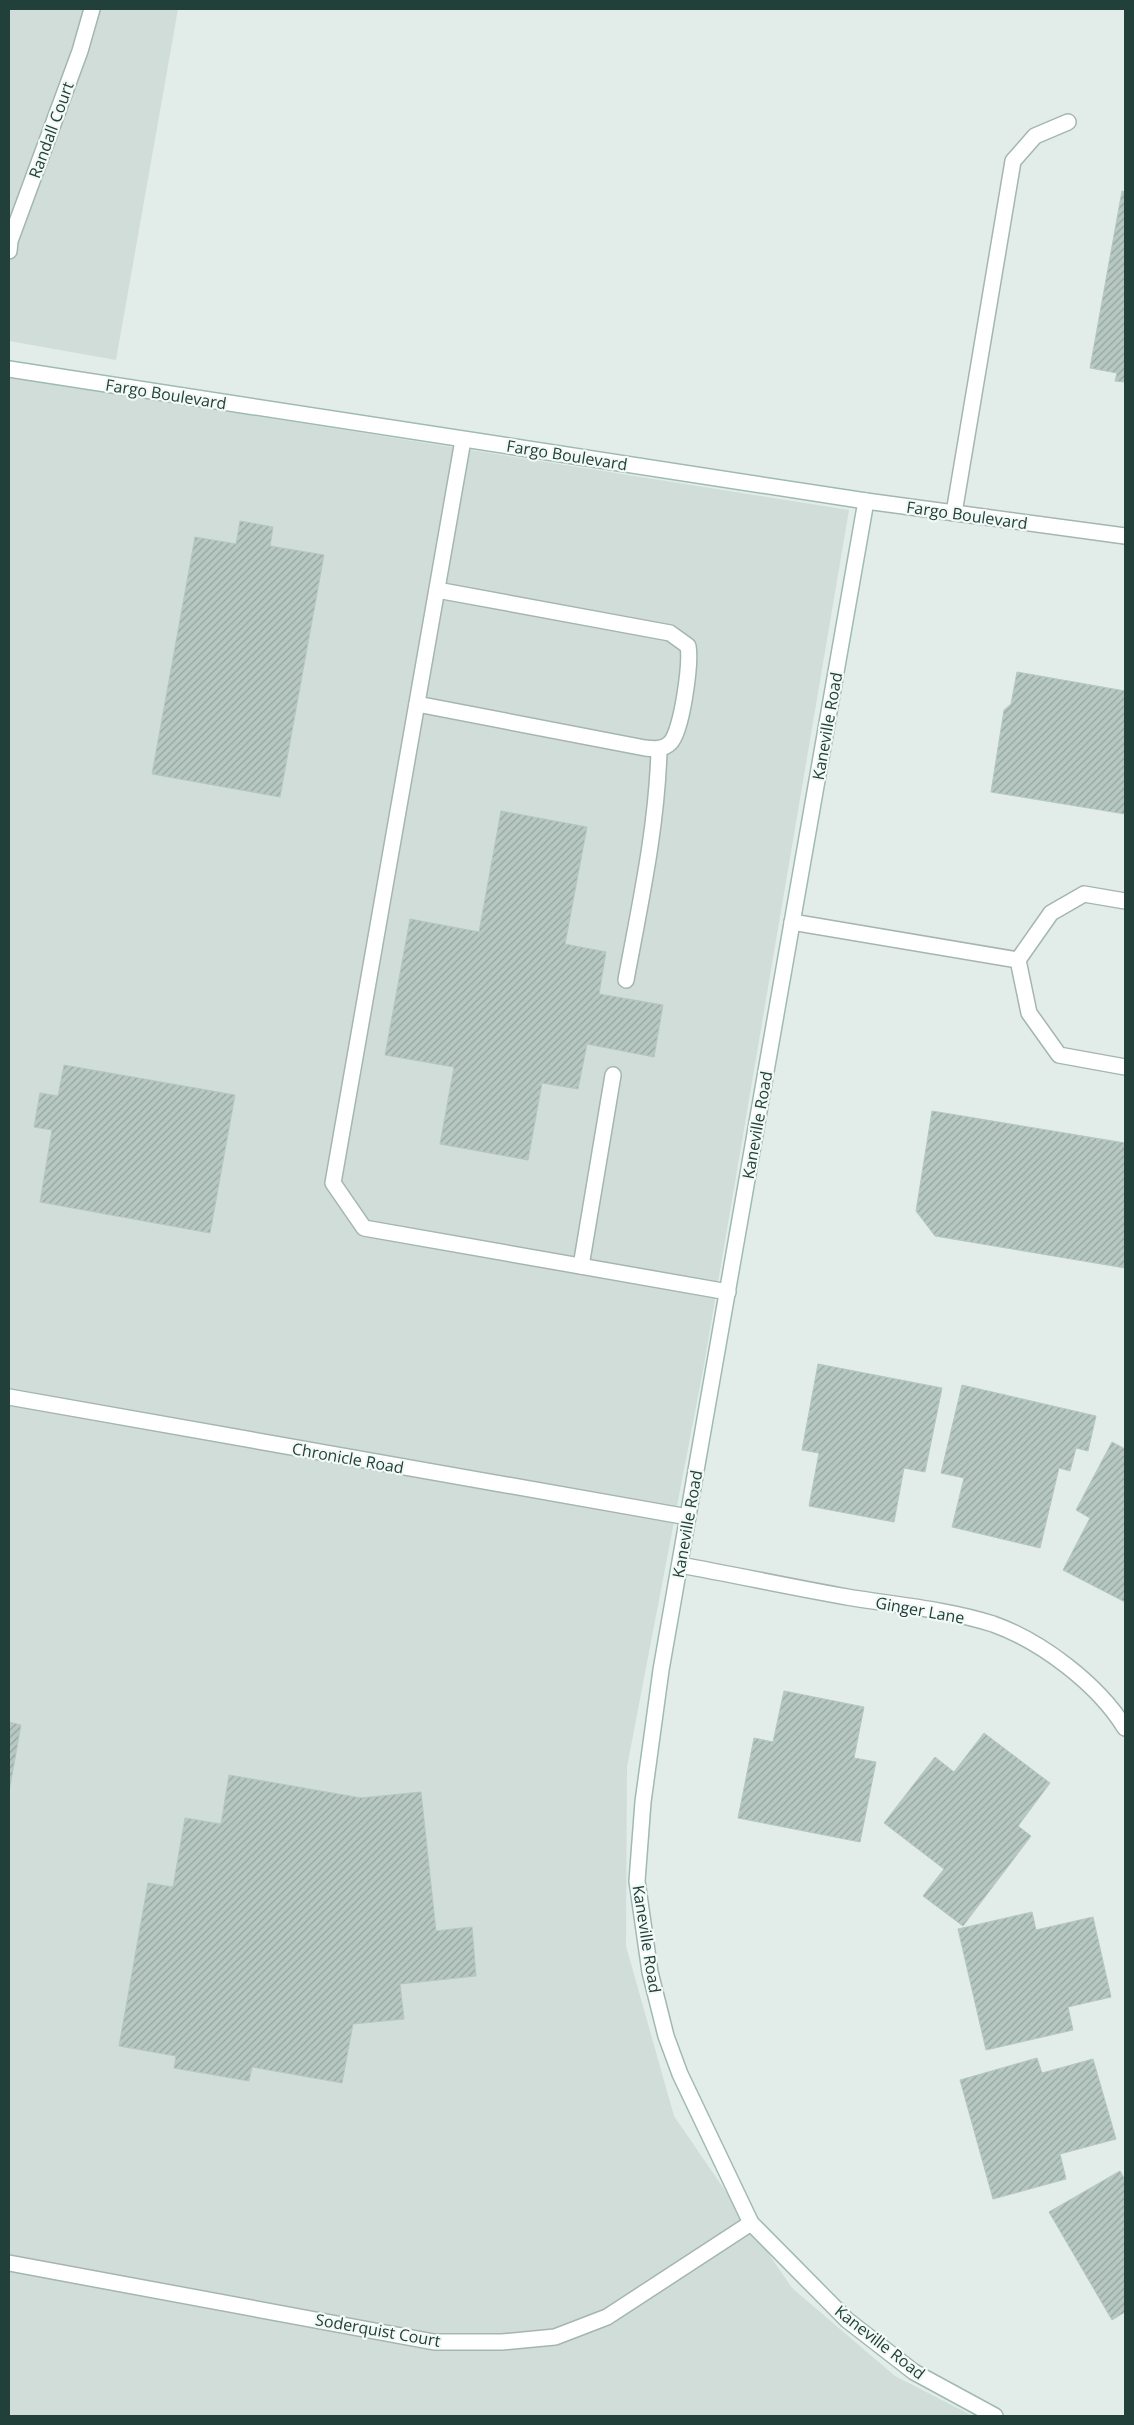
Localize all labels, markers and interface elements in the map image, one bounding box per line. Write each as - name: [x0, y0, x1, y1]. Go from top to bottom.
- street label: Randall Court: [23, 78, 79, 181]
- street label: Fargo Boulevard: [104, 374, 228, 414]
- street label: Fargo Boulevard: [505, 435, 629, 475]
- street label: Fargo Boulevard: [905, 496, 1029, 534]
- street label: Kaneville Road: [807, 670, 847, 782]
- street label: Kaneville Road: [737, 1069, 777, 1181]
- street label: Chronicle Road: [290, 1437, 406, 1479]
- street label: Kaneville Road: [667, 1468, 707, 1580]
- street label: Ginger Lane: [874, 1591, 966, 1629]
- street label: Kaneville Road: [628, 1883, 666, 1995]
- street label: Kaneville Road: [830, 2300, 930, 2384]
- street label: Soderquist Court: [314, 2308, 443, 2352]

